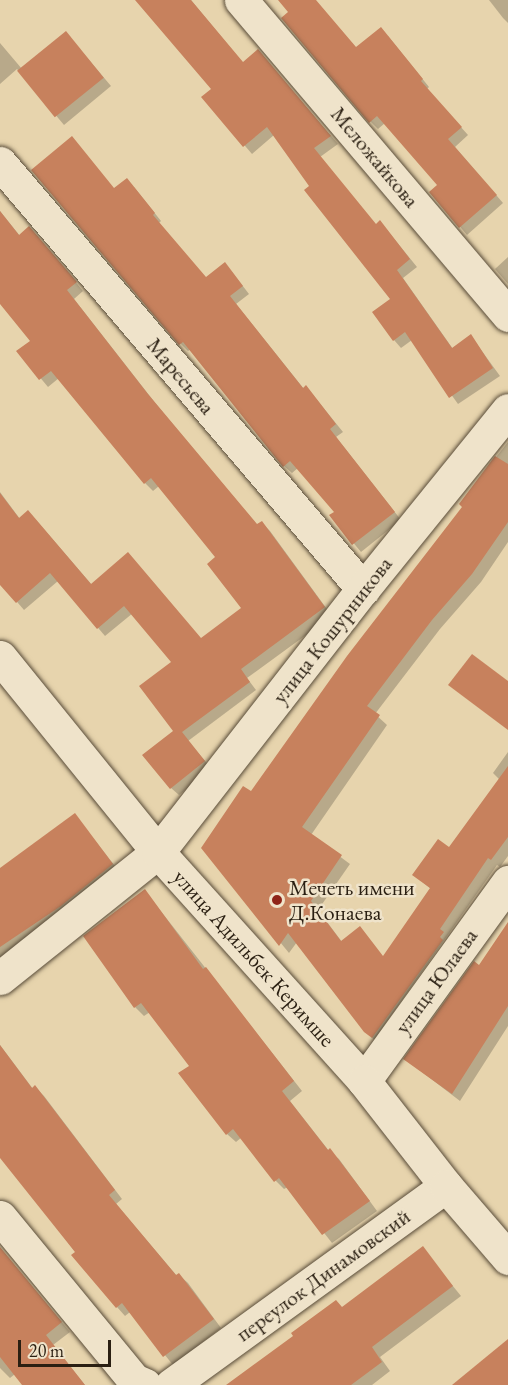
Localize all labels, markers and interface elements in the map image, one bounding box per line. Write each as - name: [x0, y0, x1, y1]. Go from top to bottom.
- street label: Меложайкова: [325, 101, 425, 213]
- street label: Маресьева: [141, 332, 221, 420]
- street label: улица Кошурникова: [266, 551, 398, 709]
- street label: улица Адильбек Керимше: [167, 864, 341, 1052]
- place label: Мечеть имени Д.Конаева: [289, 874, 415, 926]
- marker: Мечеть имени Д.Конаева: [270, 893, 284, 907]
- street label: улица Юлаева: [389, 923, 483, 1039]
- street label: переулок Динамовский: [231, 1203, 415, 1347]
- scale bar: [21, 1328, 114, 1366]
- text: 20 m: [29, 1339, 64, 1362]

